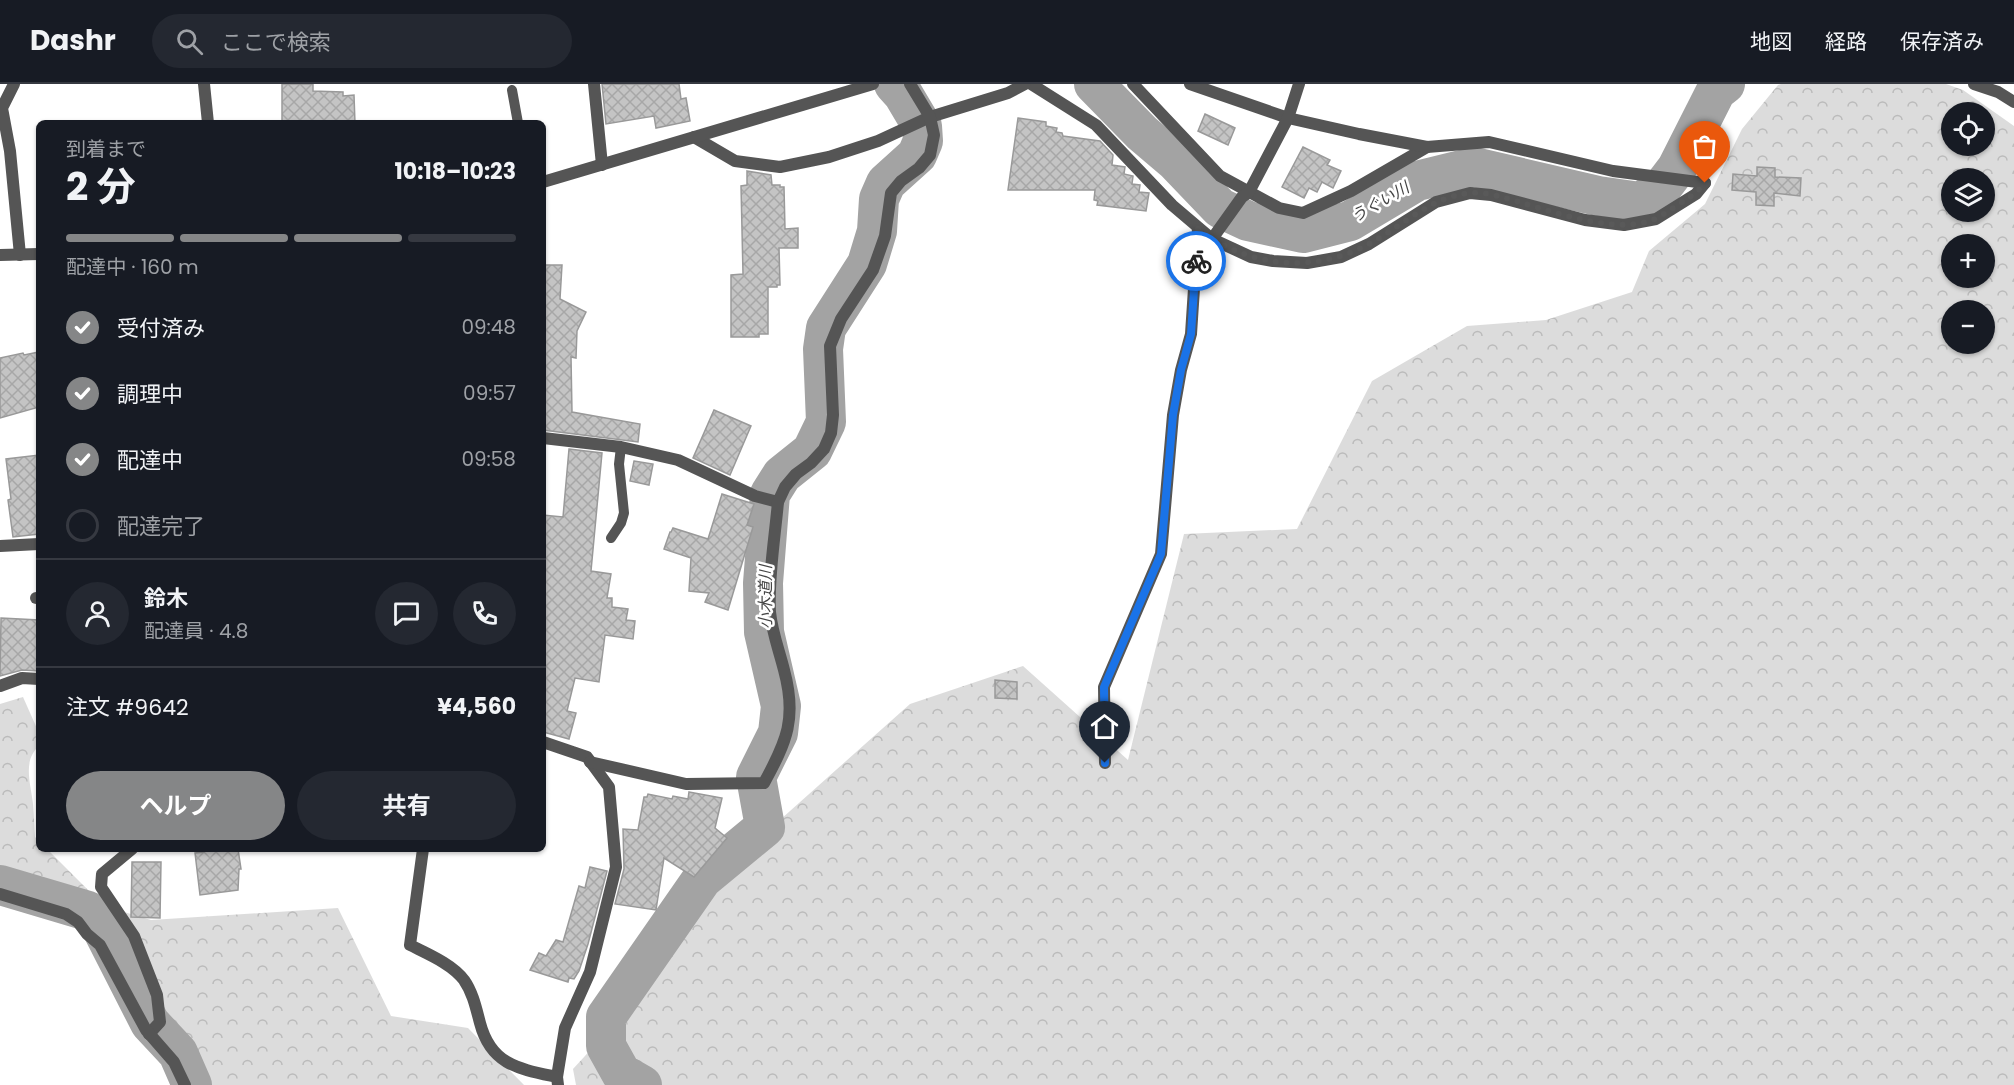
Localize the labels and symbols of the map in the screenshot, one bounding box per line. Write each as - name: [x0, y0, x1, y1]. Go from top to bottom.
- pin: [1679, 121, 1730, 183]
- water label: うぐい川: [1347, 175, 1415, 228]
- courier: [1166, 231, 1226, 291]
- water label: 小木道川: [754, 563, 777, 629]
- pin: [1079, 701, 1130, 763]

